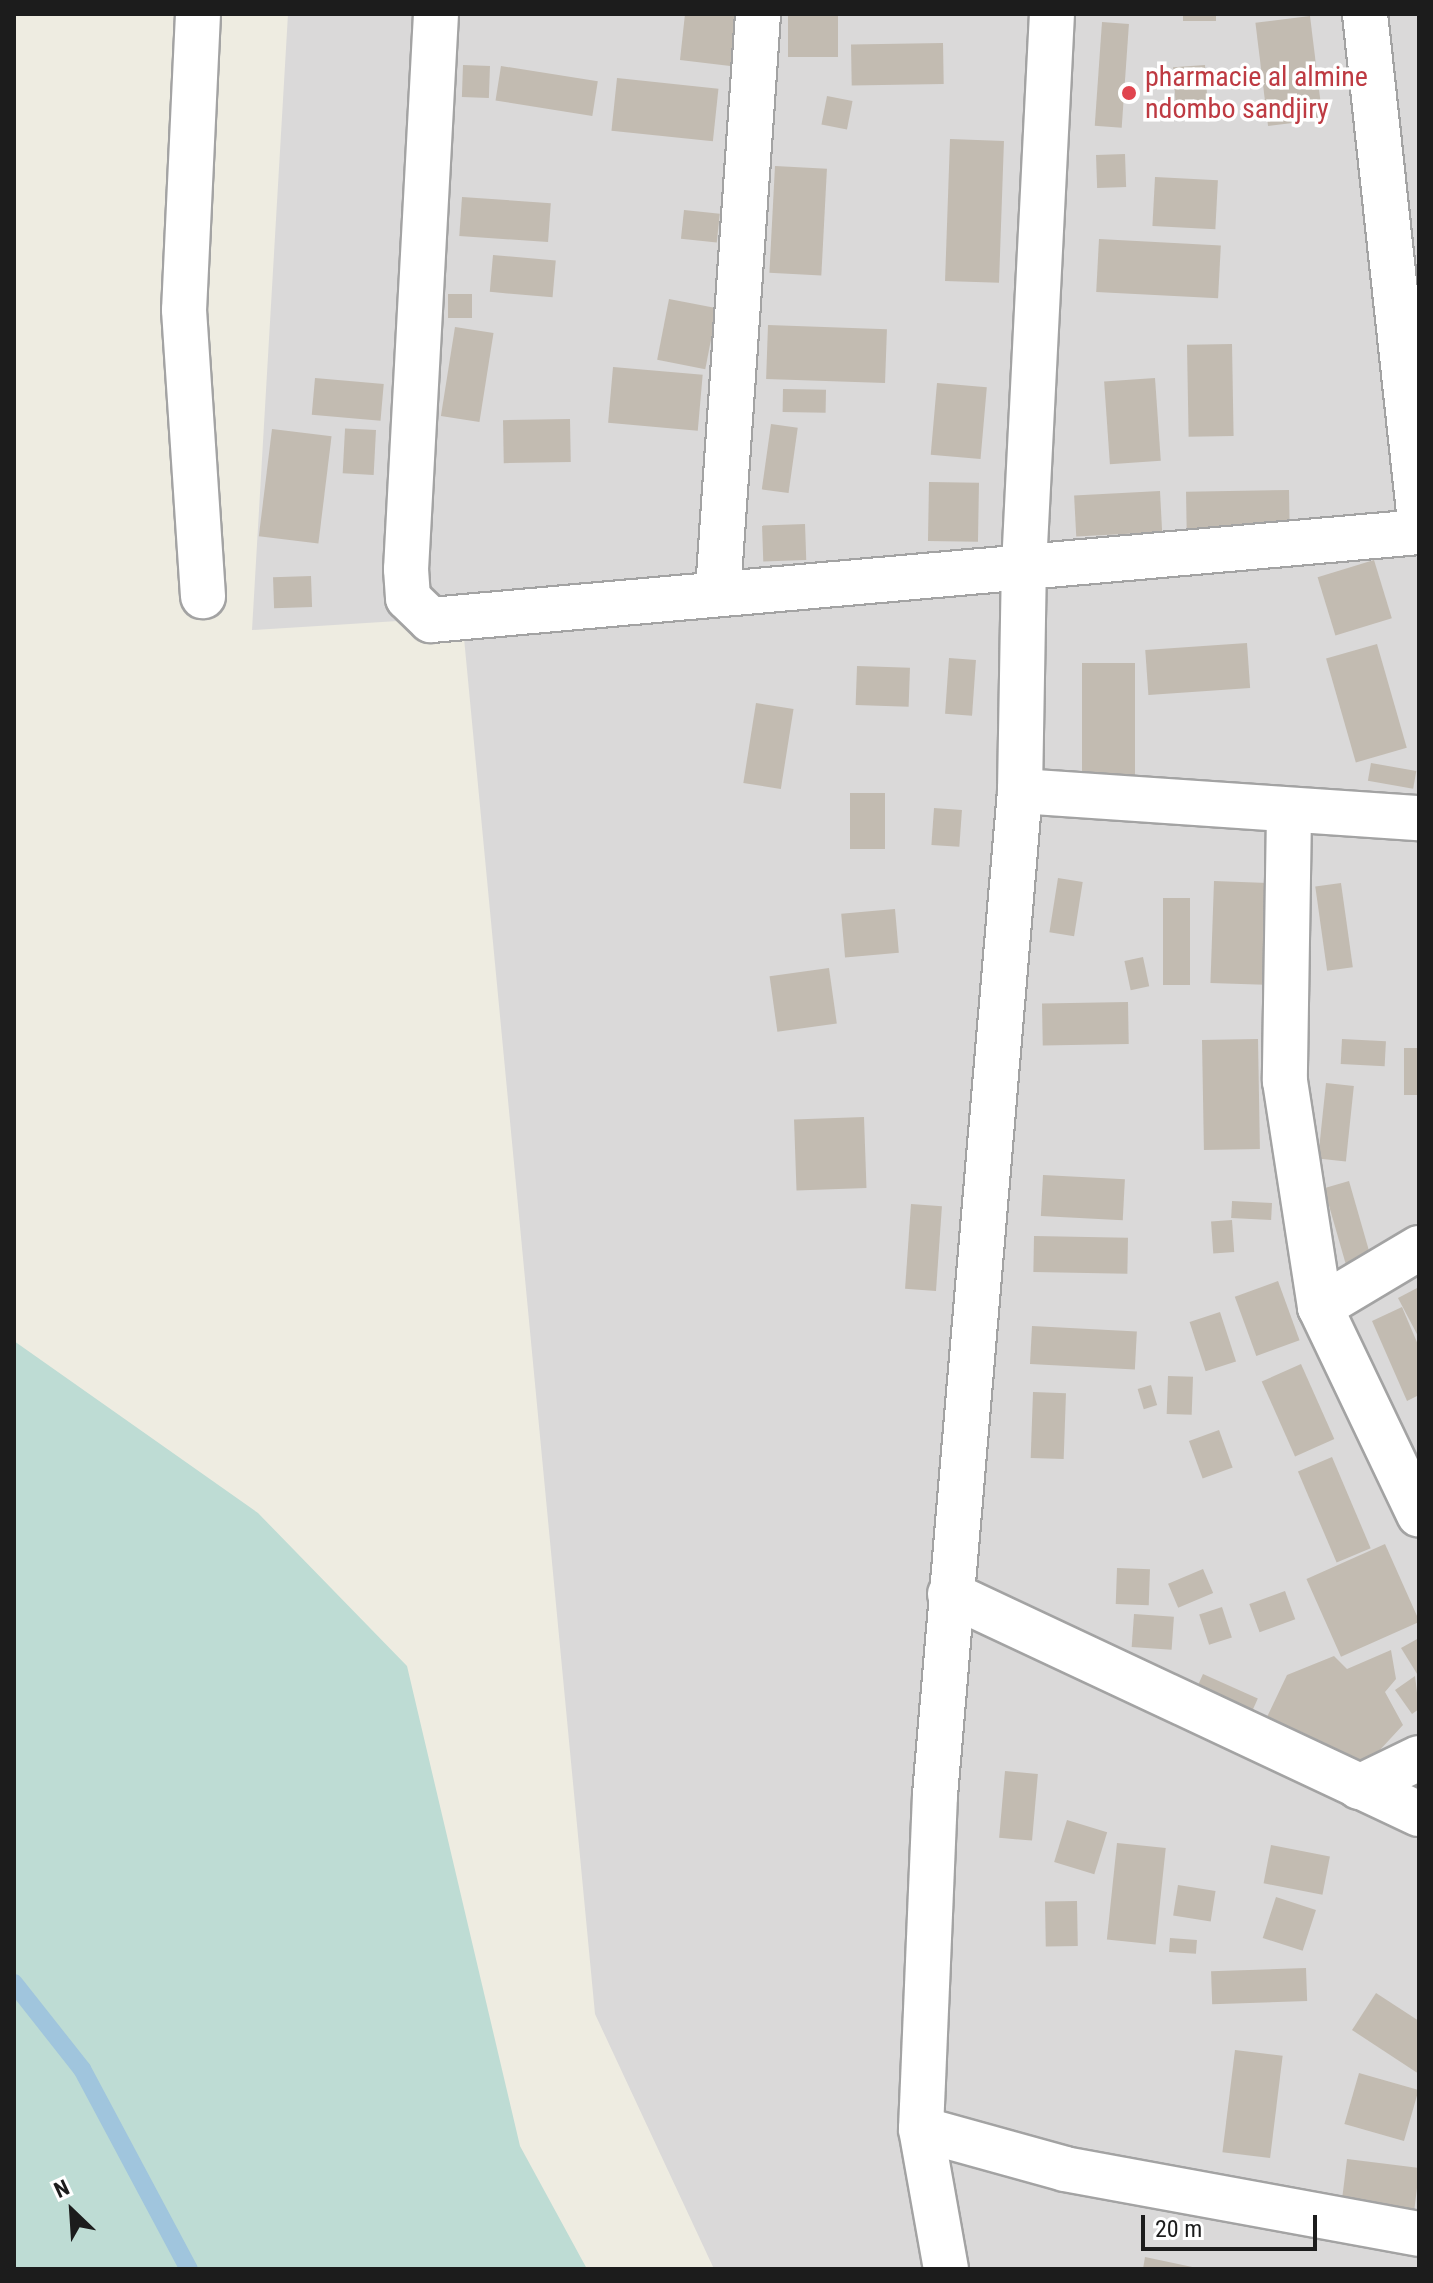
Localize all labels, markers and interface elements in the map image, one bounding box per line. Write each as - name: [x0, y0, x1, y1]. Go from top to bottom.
- place label: pharmacie al almine ndombo sandjiry: [1145, 60, 1368, 126]
- marker: pharmacie al almine ndombo sandjiry: [1120, 84, 1138, 102]
- north arrow: [32, 2171, 112, 2251]
- text: N: [50, 2175, 73, 2203]
- scale bar: [1145, 2199, 1321, 2249]
- text: 20 m: [1155, 2215, 1202, 2243]

